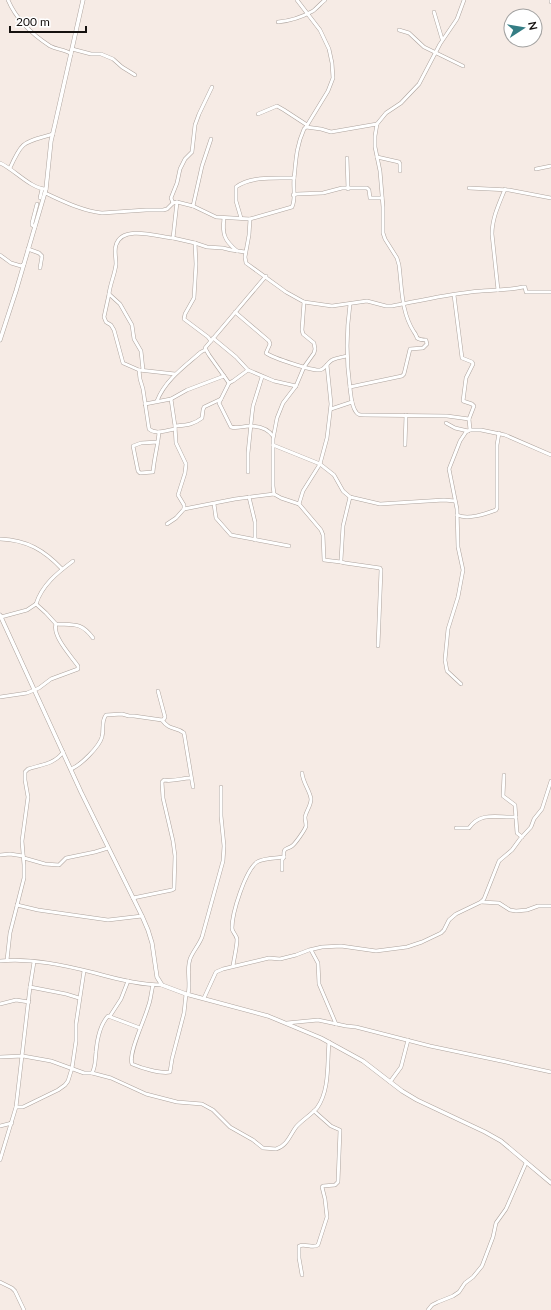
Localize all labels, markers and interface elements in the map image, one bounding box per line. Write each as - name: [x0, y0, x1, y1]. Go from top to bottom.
- scale bar: [10, 8, 86, 34]
- north arrow: [503, 8, 543, 48]
- text: 200 m: [16, 14, 50, 29]
- text: N: [526, 20, 541, 31]

